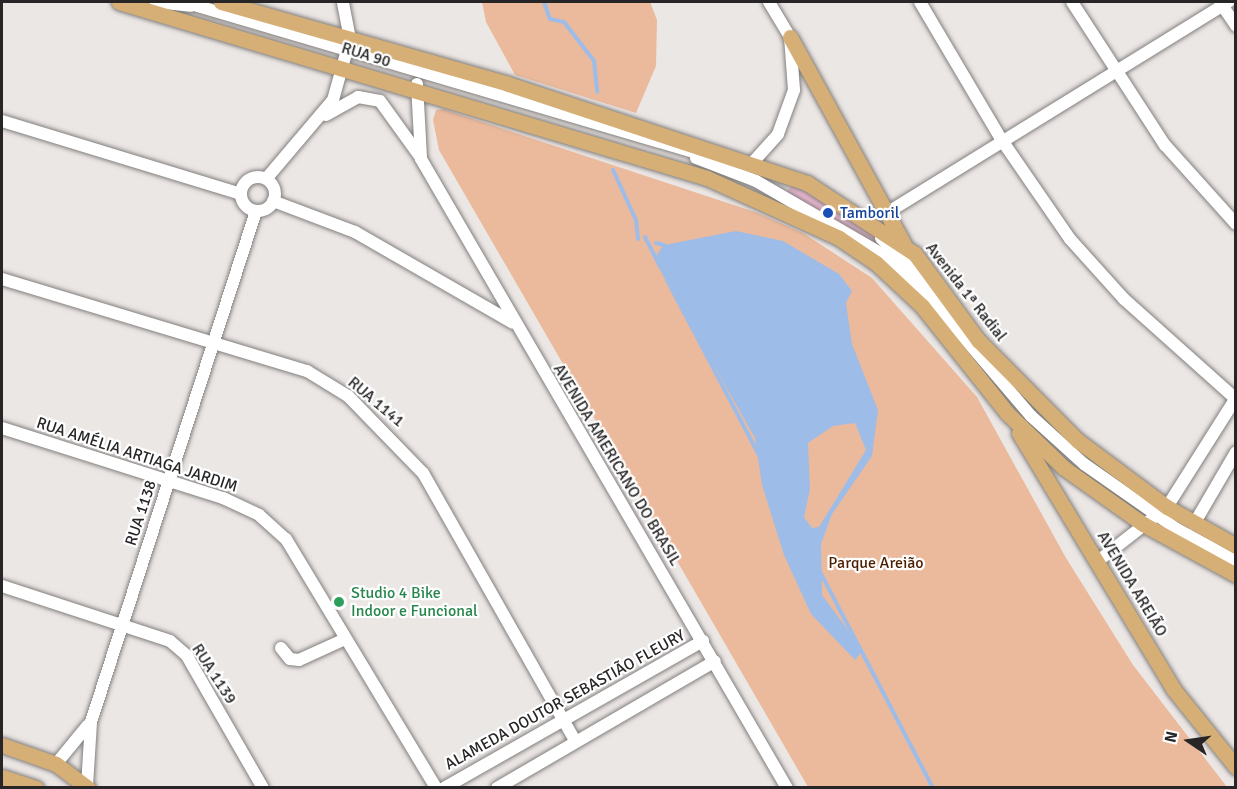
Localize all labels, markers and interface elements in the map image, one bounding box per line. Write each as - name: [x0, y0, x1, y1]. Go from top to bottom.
- street label: RUA 90: [339, 38, 393, 72]
- place label: Tamboril: [840, 203, 900, 223]
- marker: Tamboril: [821, 206, 835, 220]
- street label: Avenida 1ª Radial: [922, 239, 1010, 345]
- street label: AVENIDA AMERICANO DO BRASIL: [549, 361, 685, 569]
- street label: RUA 1141: [344, 373, 408, 431]
- street label: RUA AMÉLIA ARTIAGA JARDIM: [34, 413, 240, 497]
- street label: RUA 1138: [121, 478, 161, 548]
- street label: AVENIDA AREIÃO: [1093, 528, 1171, 640]
- park label: Parque Areião: [828, 553, 924, 573]
- place label: Studio 4 Bike Indoor e Funcional: [351, 583, 478, 621]
- marker: Studio 4 Bike Indoor e Funcional: [332, 595, 346, 609]
- street label: ALAMEDA DOUTOR SEBASTIÃO FLEURY: [442, 626, 688, 774]
- street label: RUA 1139: [188, 640, 240, 708]
- north arrow: [1159, 711, 1219, 771]
- text: N: [1160, 729, 1182, 745]

